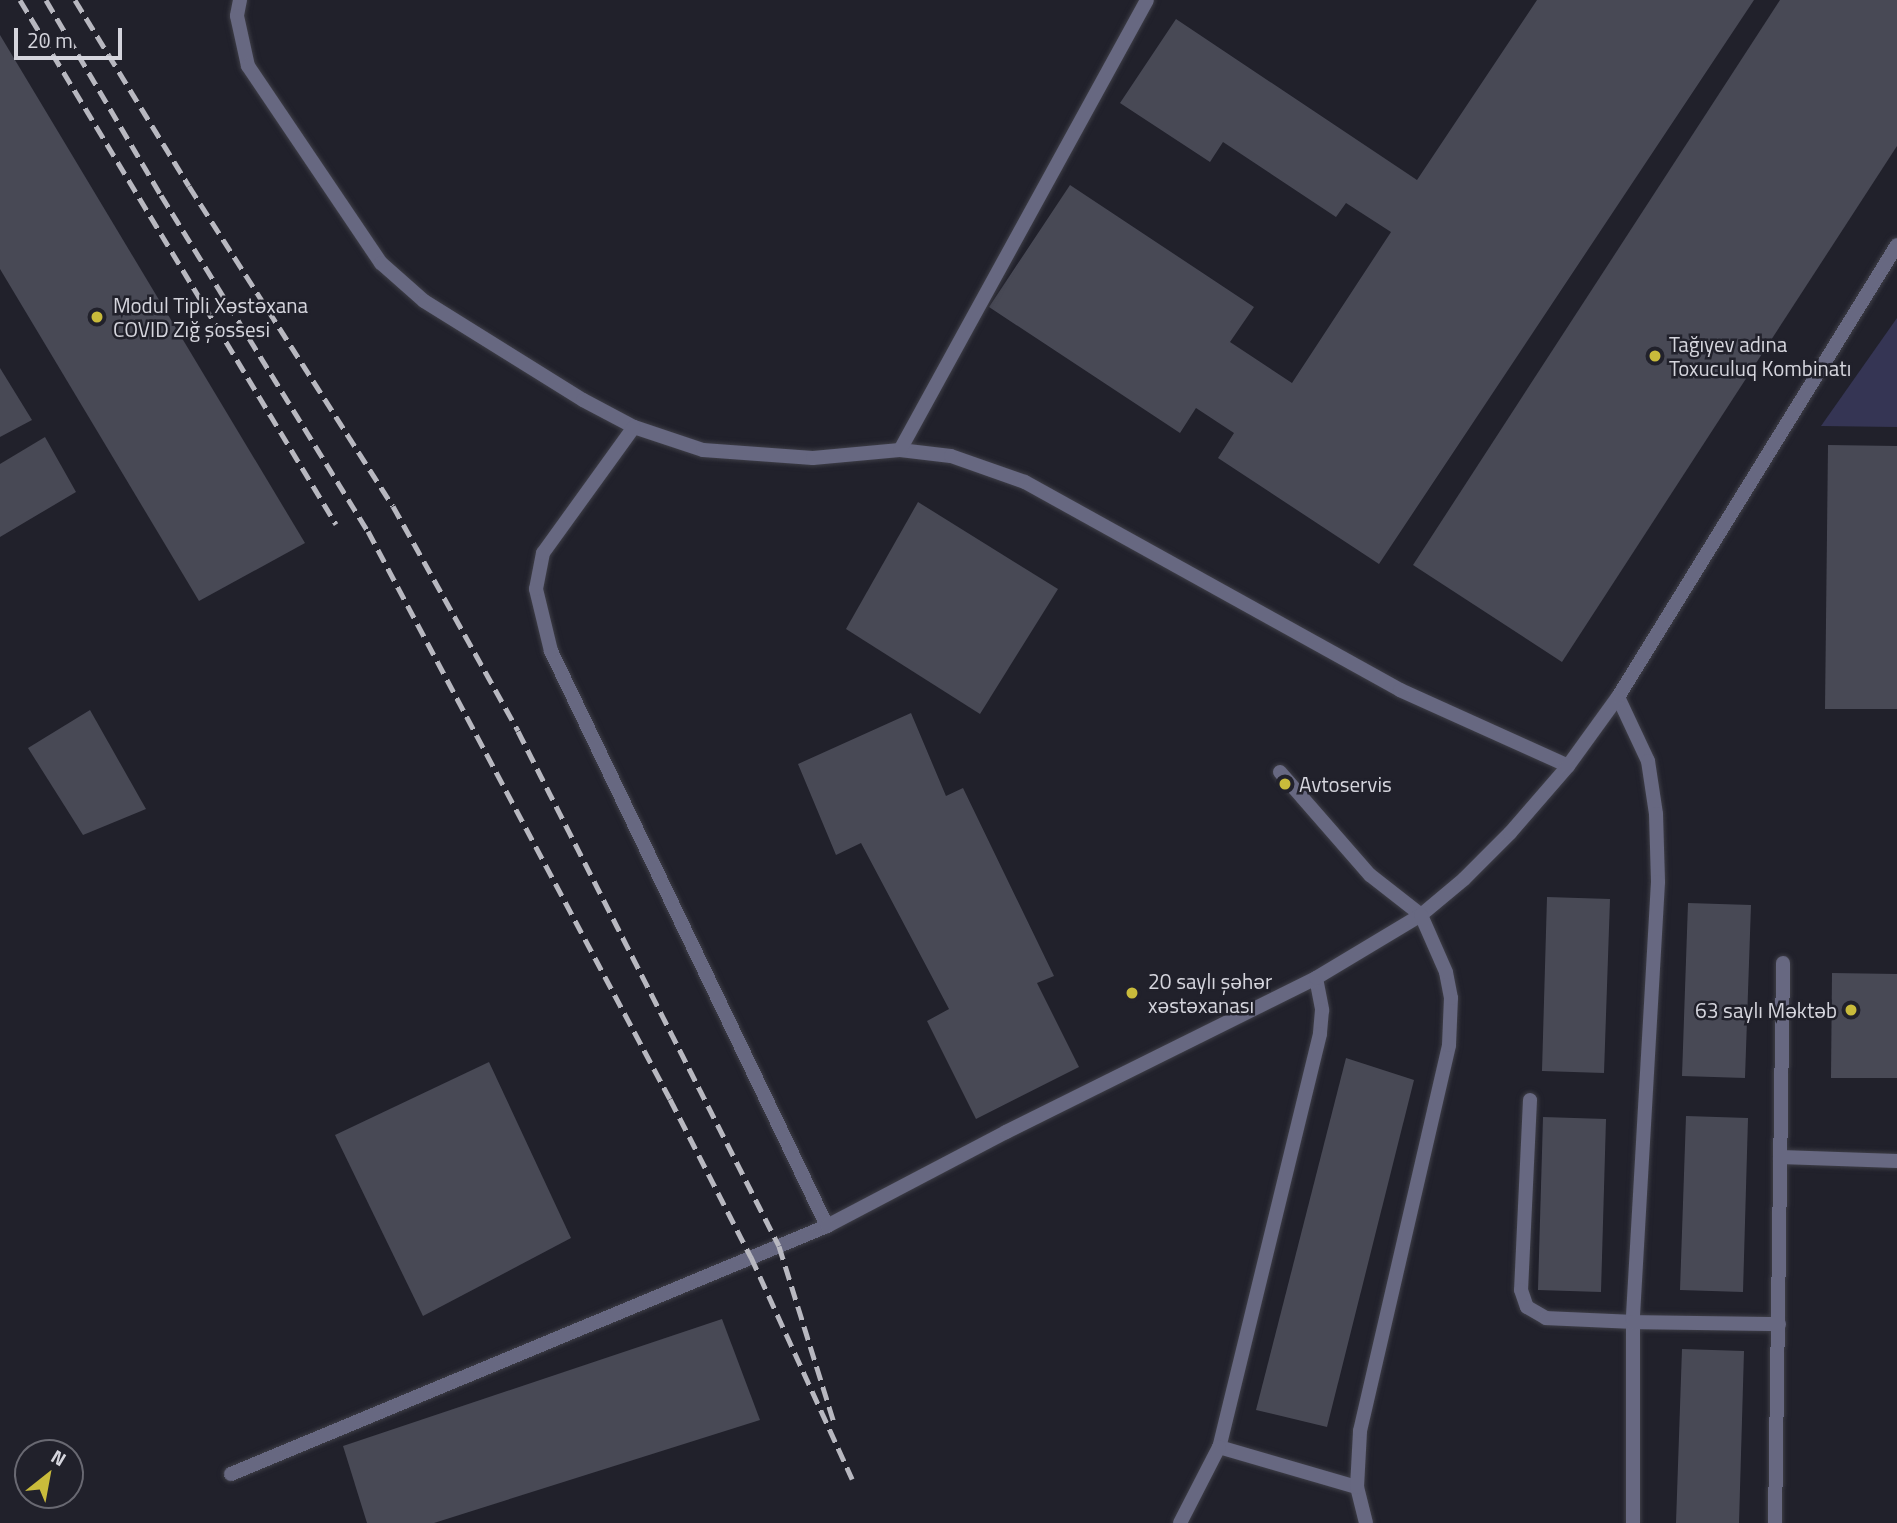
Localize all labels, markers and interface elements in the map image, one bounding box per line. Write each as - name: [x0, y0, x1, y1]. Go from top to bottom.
- scale bar: [18, 14, 126, 58]
- text: 20 m: [27, 24, 73, 56]
- place label: Modul Tipli Xəstəxana COVID Zığ şossesi: [113, 292, 308, 342]
- marker: Modul Tipli Xəstəxana COVID Zığ şossesi: [87, 307, 107, 327]
- place label: Tağıyev adına Toxuculuq Kombinatı: [1669, 331, 1851, 381]
- marker: Tağıyev adına Toxuculuq Kombinatı: [1647, 348, 1663, 364]
- place label: Avtoservis: [1299, 771, 1392, 797]
- marker: Avtoservis: [1277, 776, 1293, 792]
- place label: 20 saylı şəhər xəstəxanası: [1148, 968, 1272, 1018]
- marker: 20 saylı şəhər xəstəxanası: [1122, 983, 1142, 1003]
- place label: 63 saylı Məktəb: [1695, 997, 1837, 1023]
- marker: 63 saylı Məktəb: [1843, 1002, 1859, 1018]
- north arrow: [14, 1439, 84, 1509]
- text: N: [46, 1441, 72, 1473]

